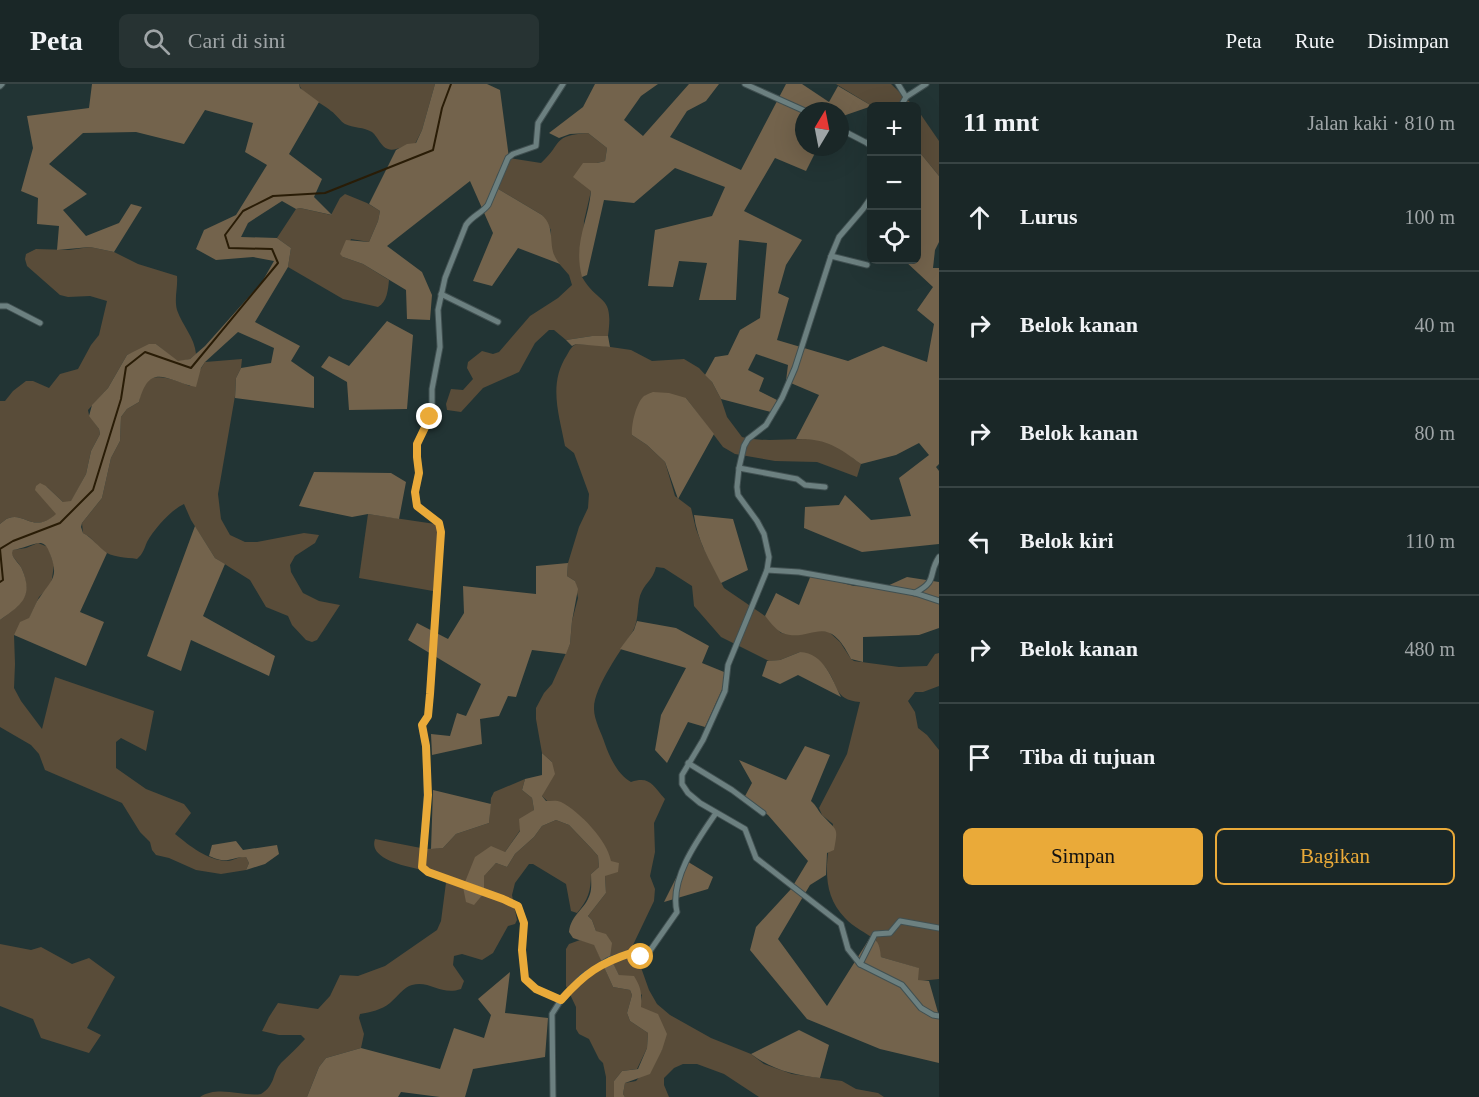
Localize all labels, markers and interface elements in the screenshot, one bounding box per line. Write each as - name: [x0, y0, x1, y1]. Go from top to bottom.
- search box: [119, 14, 539, 68]
- text: Peta: [30, 25, 83, 56]
- icon: search: [140, 25, 173, 58]
- text: Cari di sini: [188, 28, 286, 53]
- text: Peta: [1226, 29, 1262, 53]
- text: Rute: [1295, 29, 1334, 53]
- text: Disimpan: [1367, 29, 1449, 53]
- north arrow: [795, 102, 849, 156]
- map controls: [867, 102, 921, 264]
- button: +: [867, 102, 921, 156]
- text: 11 mnt: [963, 108, 1039, 137]
- text: Jalan kaki · 810 m: [1307, 112, 1455, 134]
- button: −: [867, 156, 921, 210]
- icon: ahead: [963, 201, 996, 234]
- text: Lurus: [1020, 204, 1077, 229]
- text: 100 m: [1404, 206, 1455, 228]
- button: locate: [867, 210, 921, 264]
- icon: right: [963, 309, 996, 342]
- text: Belok kanan: [1020, 312, 1138, 337]
- text: 40 m: [1414, 314, 1455, 336]
- route end: [416, 403, 442, 429]
- icon: right: [963, 417, 996, 450]
- text: Belok kanan: [1020, 420, 1138, 445]
- text: 80 m: [1414, 422, 1455, 444]
- icon: left: [963, 525, 996, 558]
- text: Belok kiri: [1020, 528, 1114, 553]
- text: 110 m: [1405, 530, 1455, 552]
- icon: right: [963, 633, 996, 666]
- text: Belok kanan: [1020, 636, 1138, 661]
- text: 480 m: [1404, 638, 1455, 660]
- icon: arrive: [963, 741, 996, 774]
- text: Tiba di tujuan: [1020, 744, 1155, 769]
- button: Simpan: [963, 828, 1203, 885]
- button: Bagikan: [1215, 828, 1455, 885]
- route start: [627, 943, 653, 969]

